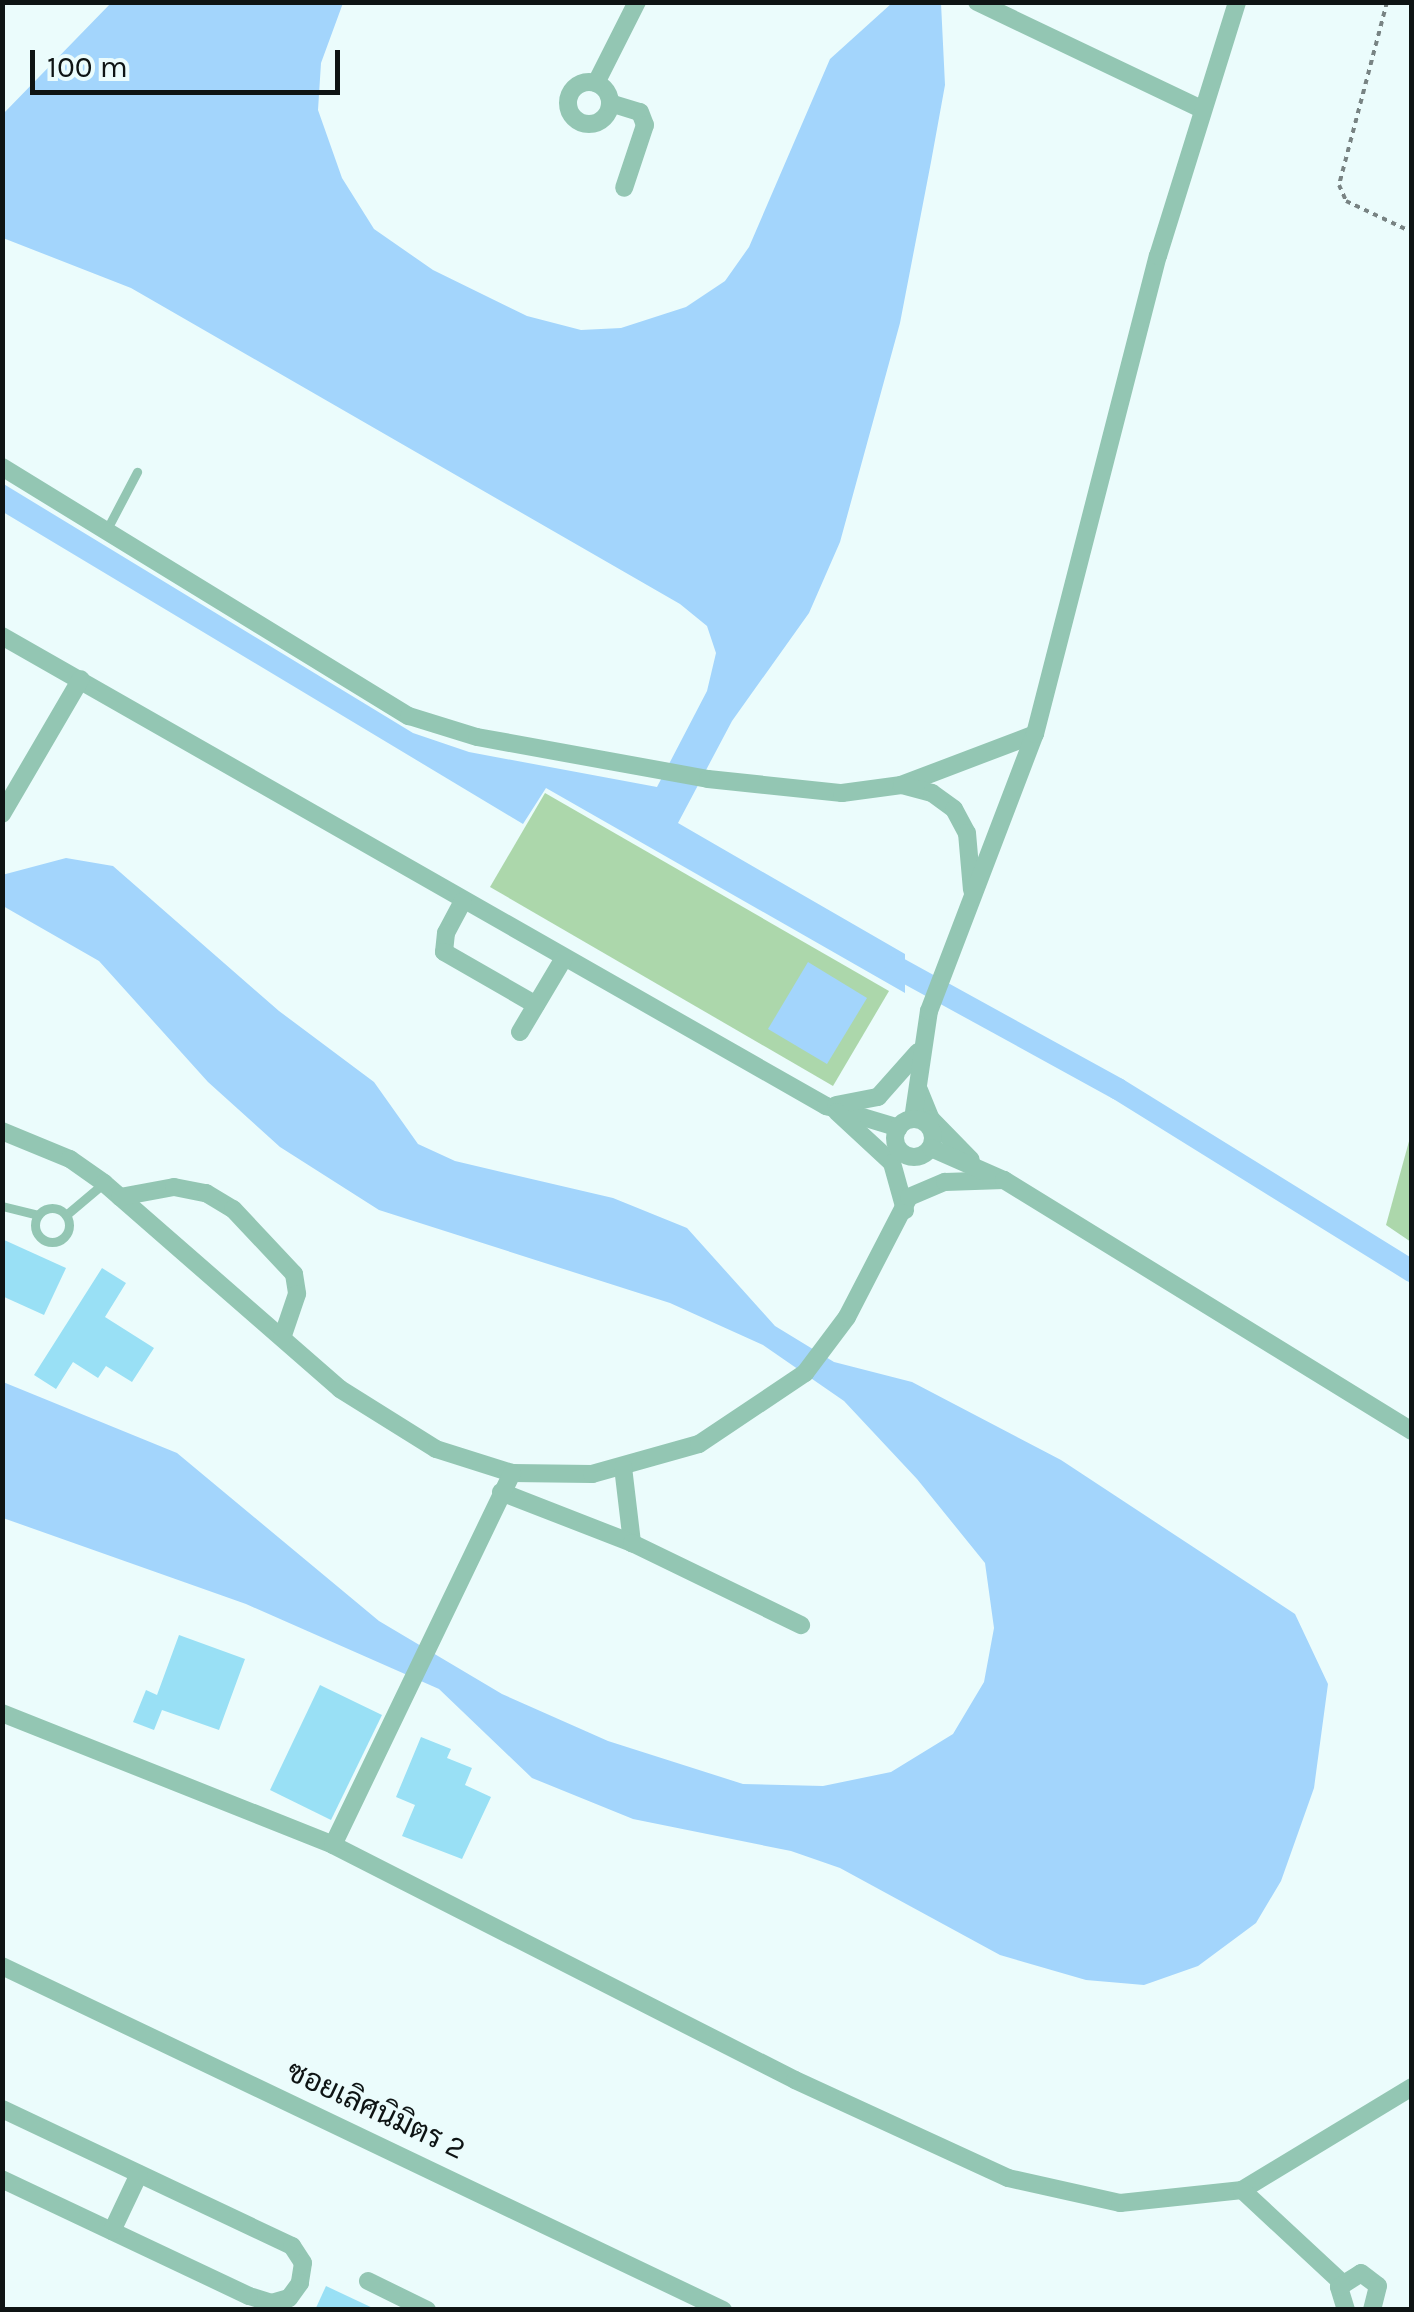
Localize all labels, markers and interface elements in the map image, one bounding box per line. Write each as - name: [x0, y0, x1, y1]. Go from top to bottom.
- scale bar: [35, 30, 345, 92]
- text: 100 m: [47, 49, 128, 85]
- street label: ซอยเลิศนิมิตร 2: [281, 2053, 471, 2167]

